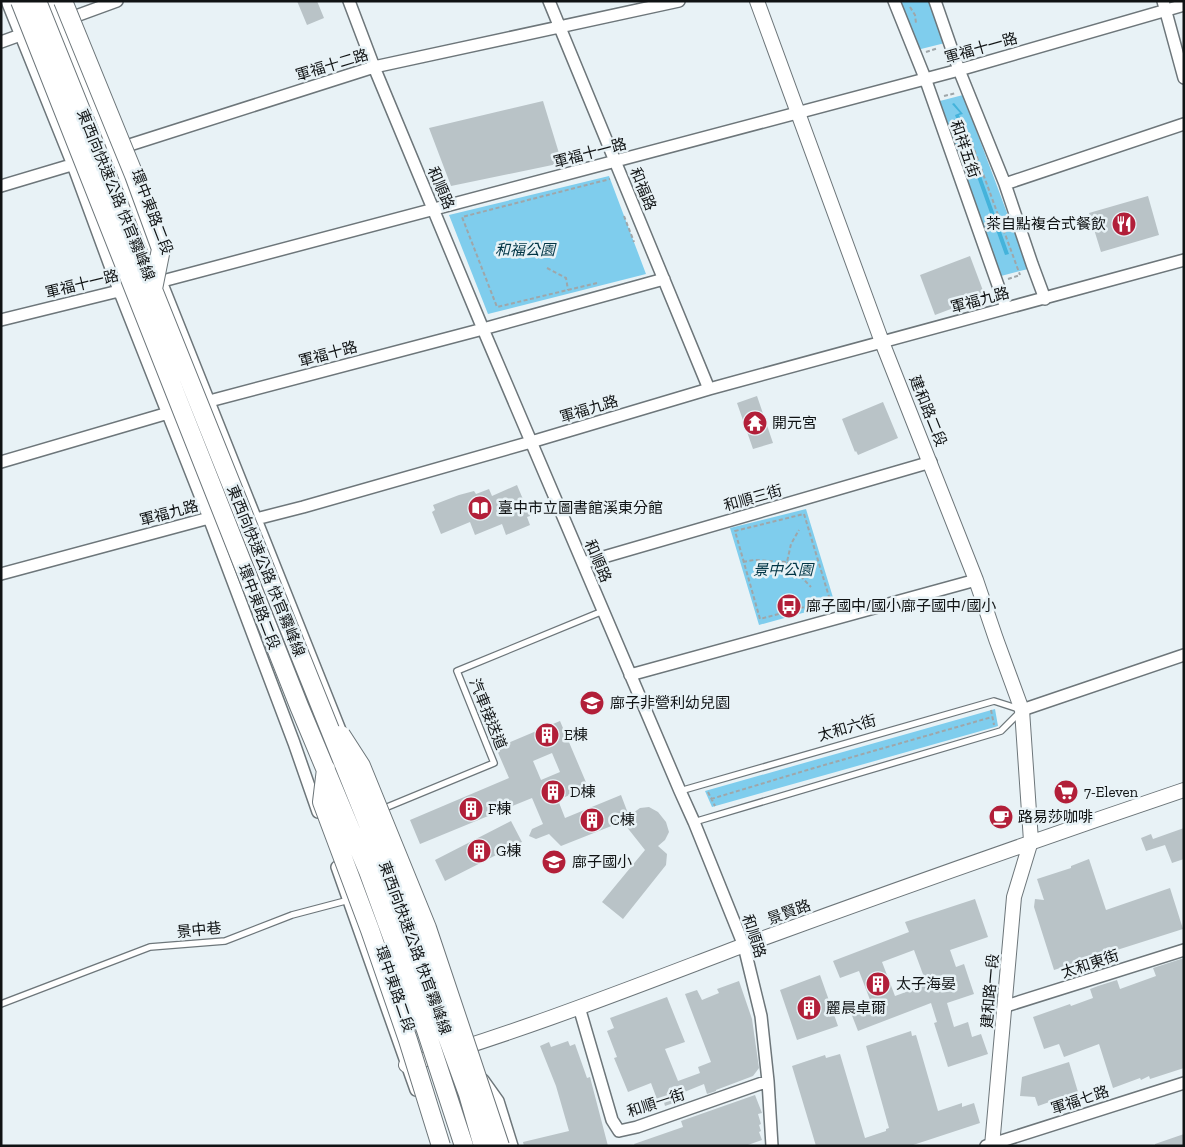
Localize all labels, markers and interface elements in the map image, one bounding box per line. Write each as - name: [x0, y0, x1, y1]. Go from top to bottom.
- street label: 軍福十一路: [942, 29, 1020, 67]
- street label: 軍福十二路: [293, 45, 371, 85]
- street label: 東西向快速公路 快官霧峰線: [73, 107, 159, 283]
- street label: 和祥五街: [947, 118, 983, 180]
- street label: 軍福十一路: [551, 135, 629, 171]
- street label: 和順路: [424, 164, 458, 212]
- street label: 和福路: [626, 165, 660, 213]
- street label: 環中東路二段: [127, 167, 177, 257]
- restaurant icon: 茶自點複合式餐飲: [1111, 211, 1137, 237]
- place label: 茶自點複合式餐飲: [986, 215, 1106, 233]
- park label: 和福公園: [495, 241, 557, 259]
- street label: 軍福十一路: [43, 266, 121, 302]
- street label: 軍福九路: [949, 284, 1011, 316]
- street label: 軍福十路: [297, 338, 359, 370]
- street label: 建和路二段: [906, 373, 950, 449]
- street label: 軍福九路: [558, 392, 620, 426]
- temple icon: 開元宮: [742, 410, 768, 436]
- place label: 開元宮: [772, 414, 817, 432]
- street label: 和順三街: [722, 481, 784, 515]
- street label: 東西向快速公路 快官霧峰線: [223, 483, 309, 659]
- library icon: 臺中市立圖書館溪東分館: [467, 495, 493, 521]
- street label: 軍福九路: [138, 497, 200, 529]
- place label: 臺中市立圖書館溪東分館: [498, 499, 663, 517]
- street label: 和順路: [581, 537, 615, 585]
- park label: 景中公園: [753, 561, 815, 579]
- street label: 環中東路二段: [234, 562, 284, 652]
- bus stop icon: 廍子國中/國小廍子國中/國小: [776, 593, 802, 619]
- place label: 廍子國中/國小廍子國中/國小: [806, 597, 996, 615]
- street label: 汽車接送道: [466, 676, 510, 752]
- school or university icon: 廍子非營利幼兒園: [579, 690, 605, 716]
- place label: 廍子非營利幼兒園: [610, 694, 730, 712]
- street label: 太和六街: [816, 711, 878, 745]
- building icon: E棟: [534, 722, 560, 748]
- place label: E棟: [564, 726, 588, 744]
- building icon: D棟: [540, 779, 566, 805]
- supermarket icon: 7-Eleven: [1053, 779, 1079, 805]
- place label: D棟: [570, 783, 596, 801]
- place label: 7-Eleven: [1084, 783, 1139, 801]
- building icon: F棟: [458, 796, 484, 822]
- place label: F棟: [488, 800, 511, 818]
- cafe icon: 路易莎咖啡: [988, 804, 1014, 830]
- building icon: C棟: [579, 807, 605, 833]
- place label: 路易莎咖啡: [1018, 808, 1093, 826]
- place label: C棟: [610, 811, 635, 829]
- building icon: G棟: [466, 838, 492, 864]
- place label: G棟: [496, 842, 521, 860]
- school or university icon: 廍子國小: [541, 849, 567, 875]
- place label: 廍子國小: [572, 853, 632, 871]
- street label: 東西向快速公路 快官霧峰線: [375, 859, 455, 1037]
- street label: 景賢路: [765, 896, 813, 928]
- street label: 和順路: [738, 912, 770, 960]
- street label: 景中巷: [176, 919, 222, 941]
- street label: 環中東路二段: [372, 944, 418, 1034]
- street label: 太和東街: [1059, 946, 1121, 982]
- street label: 建和路一段: [978, 953, 1002, 1029]
- building icon: 太子海晏: [865, 971, 891, 997]
- place label: 太子海晏: [896, 975, 956, 993]
- building icon: 麗晨卓爾: [796, 995, 822, 1021]
- place label: 麗晨卓爾: [826, 999, 886, 1017]
- street label: 軍福七路: [1049, 1082, 1111, 1118]
- street label: 和順一街: [625, 1085, 687, 1121]

